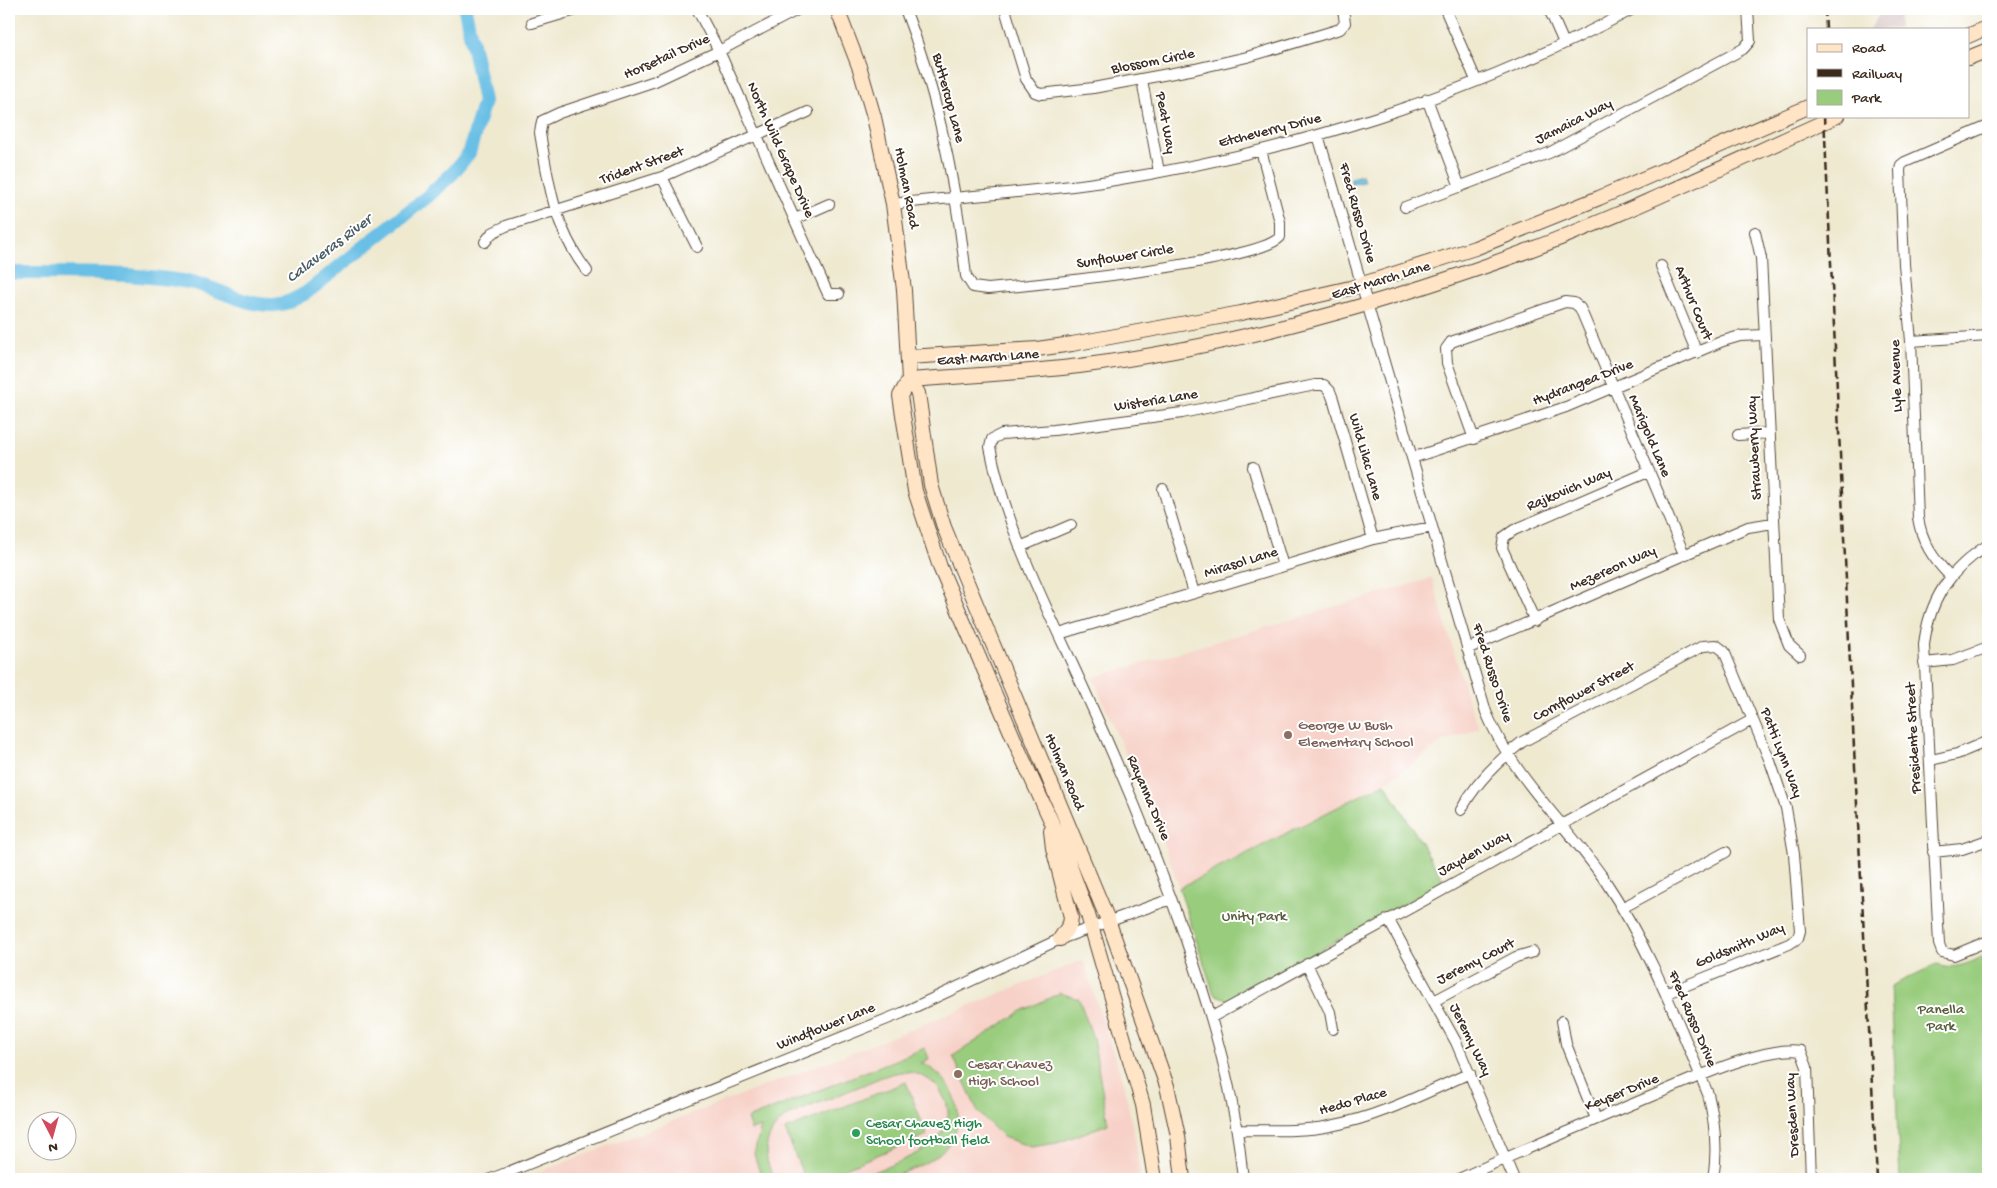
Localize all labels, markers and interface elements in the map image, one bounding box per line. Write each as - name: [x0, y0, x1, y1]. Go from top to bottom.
- legend: [1807, 28, 1970, 118]
- street label: Horsetail Drive: [621, 30, 713, 84]
- text: Road: [1852, 40, 1886, 58]
- street label: Blossom Circle: [1109, 45, 1197, 79]
- street label: Buttercup Lane: [927, 50, 969, 145]
- text: Railway: [1852, 66, 1903, 84]
- street label: North Wild Grape Drive: [742, 79, 818, 221]
- street label: Peat Way: [1151, 90, 1179, 156]
- text: Park: [1851, 90, 1882, 108]
- street label: Jamaica Way: [1533, 95, 1616, 149]
- street label: Etcheverry Drive: [1217, 110, 1323, 152]
- street label: Trident Street: [597, 142, 688, 190]
- street label: Holman Road: [889, 146, 923, 231]
- street label: Fred Russo Drive: [1334, 160, 1380, 265]
- water label: Calaveras River: [283, 210, 379, 288]
- street label: Sunflower Circle: [1075, 240, 1175, 274]
- street label: East March Lane: [1329, 257, 1433, 305]
- street label: Arthur Court: [1670, 263, 1717, 345]
- street label: Lyle Avenue: [1887, 339, 1907, 413]
- street label: East March Lane: [936, 345, 1040, 371]
- street label: Hydrangea Drive: [1530, 355, 1636, 410]
- street label: Wisteria Lane: [1113, 385, 1199, 417]
- street label: Marigold Lane: [1624, 392, 1675, 480]
- street label: Strawberry Way: [1743, 395, 1767, 500]
- street label: Wild Lilac Lane: [1344, 412, 1386, 503]
- street label: Rajkovich Way: [1524, 464, 1615, 516]
- street label: Mezereon Way: [1567, 542, 1659, 596]
- street label: Mirasol Lane: [1202, 543, 1280, 583]
- street label: Fred Russo Drive: [1467, 620, 1517, 725]
- street label: Cornflower Street: [1530, 657, 1639, 726]
- street label: Presidente Street: [1902, 680, 1926, 795]
- street label: Patti Lynn Way: [1755, 705, 1807, 801]
- place label: George W Bush Elementary School: [1298, 717, 1414, 752]
- marker: George W Bush Elementary School: [1282, 729, 1294, 741]
- street label: Holman Road: [1040, 731, 1089, 814]
- street label: Rayanna Drive: [1122, 753, 1174, 844]
- street label: Jayden Way: [1435, 827, 1514, 881]
- park label: Unity Park: [1222, 908, 1288, 926]
- street label: Goldsmith Way: [1693, 919, 1788, 973]
- street label: Jeremy Court: [1434, 934, 1519, 989]
- street label: Fred Russo Drive: [1663, 967, 1721, 1070]
- street label: Windflower Lane: [774, 999, 878, 1055]
- street label: Jeremy Way: [1445, 1001, 1496, 1080]
- park label: Panella Park: [1917, 1001, 1965, 1036]
- place label: Cesar Chavez High School: [968, 1056, 1052, 1091]
- marker: Cesar Chavez High School: [952, 1068, 964, 1080]
- street label: Keyser Drive: [1582, 1070, 1662, 1116]
- street label: Dresden Way: [1782, 1072, 1804, 1158]
- street label: Hedo Place: [1317, 1084, 1389, 1120]
- north arrow: [28, 1110, 78, 1160]
- place label: Cesar Chavez High School football field: [866, 1115, 990, 1150]
- marker: Cesar Chavez High School football field: [850, 1127, 862, 1139]
- text: N: [48, 1138, 59, 1155]

